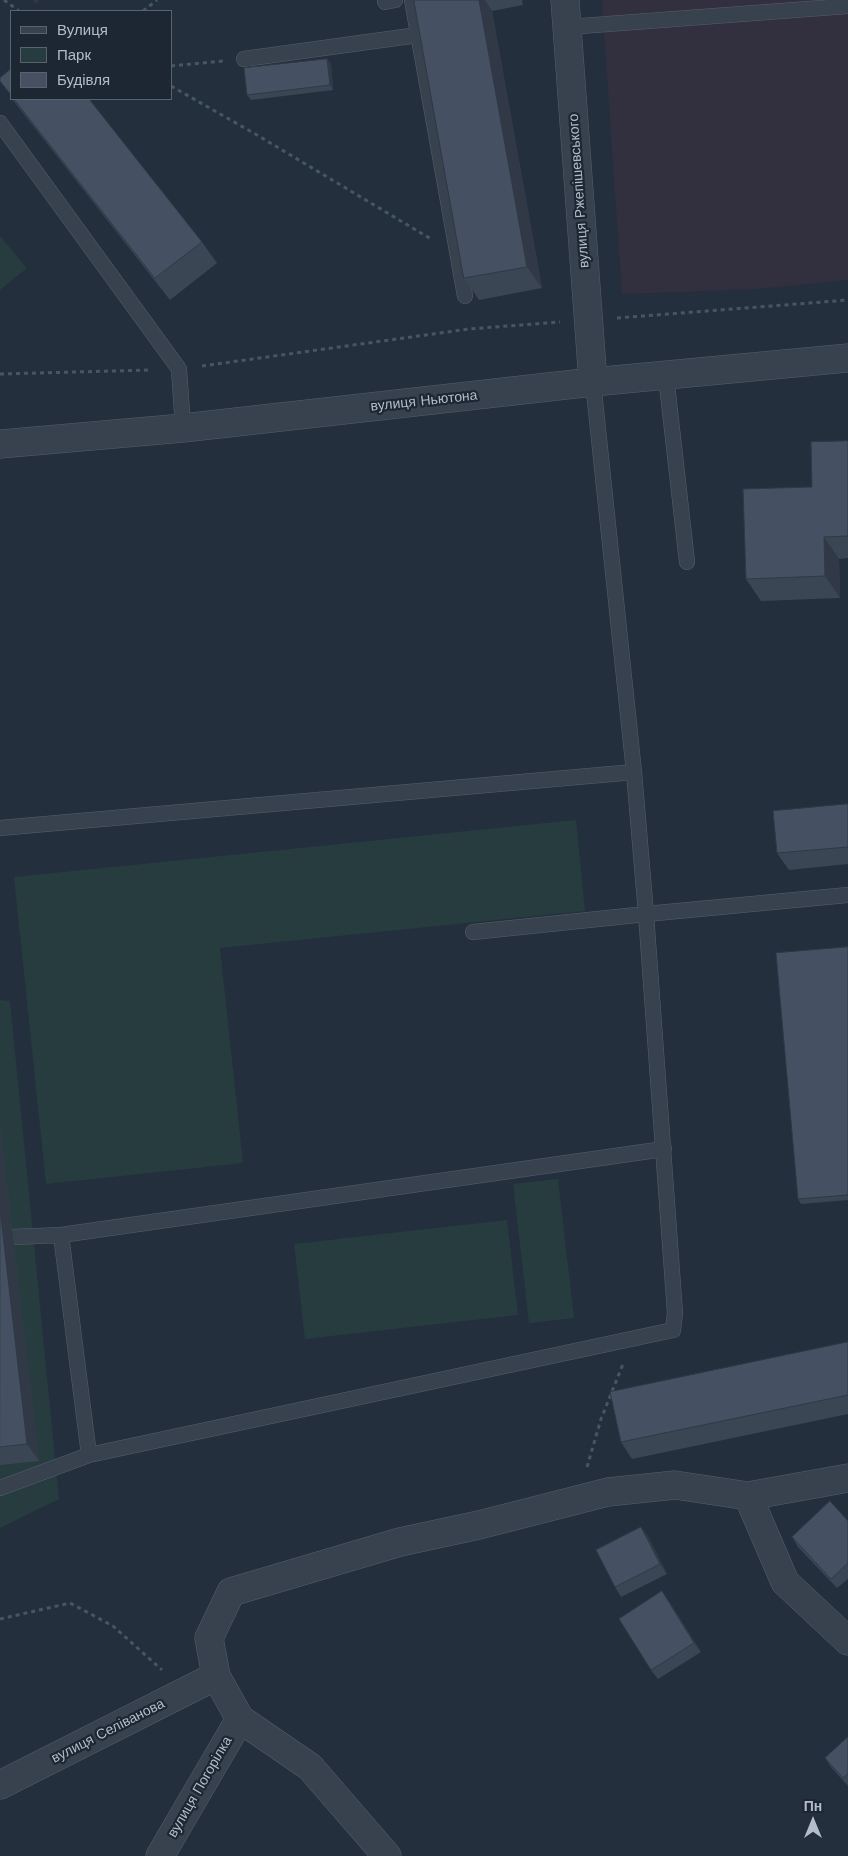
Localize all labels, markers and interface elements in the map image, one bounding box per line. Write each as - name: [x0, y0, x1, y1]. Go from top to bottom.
- legend: [10, 10, 172, 100]
- text: Вулиця: [57, 21, 108, 39]
- text: Парк: [57, 46, 91, 64]
- text: Будівля: [57, 71, 110, 89]
- street label: вулиця Ржепішевського: [565, 113, 593, 269]
- street label: вулиця Ньютона: [370, 387, 478, 415]
- street label: вулиця Селіванова: [49, 1695, 167, 1767]
- street label: вулиця Погорілка: [164, 1733, 236, 1841]
- north arrow: [788, 1796, 838, 1846]
- text: Пн: [804, 1798, 822, 1814]

